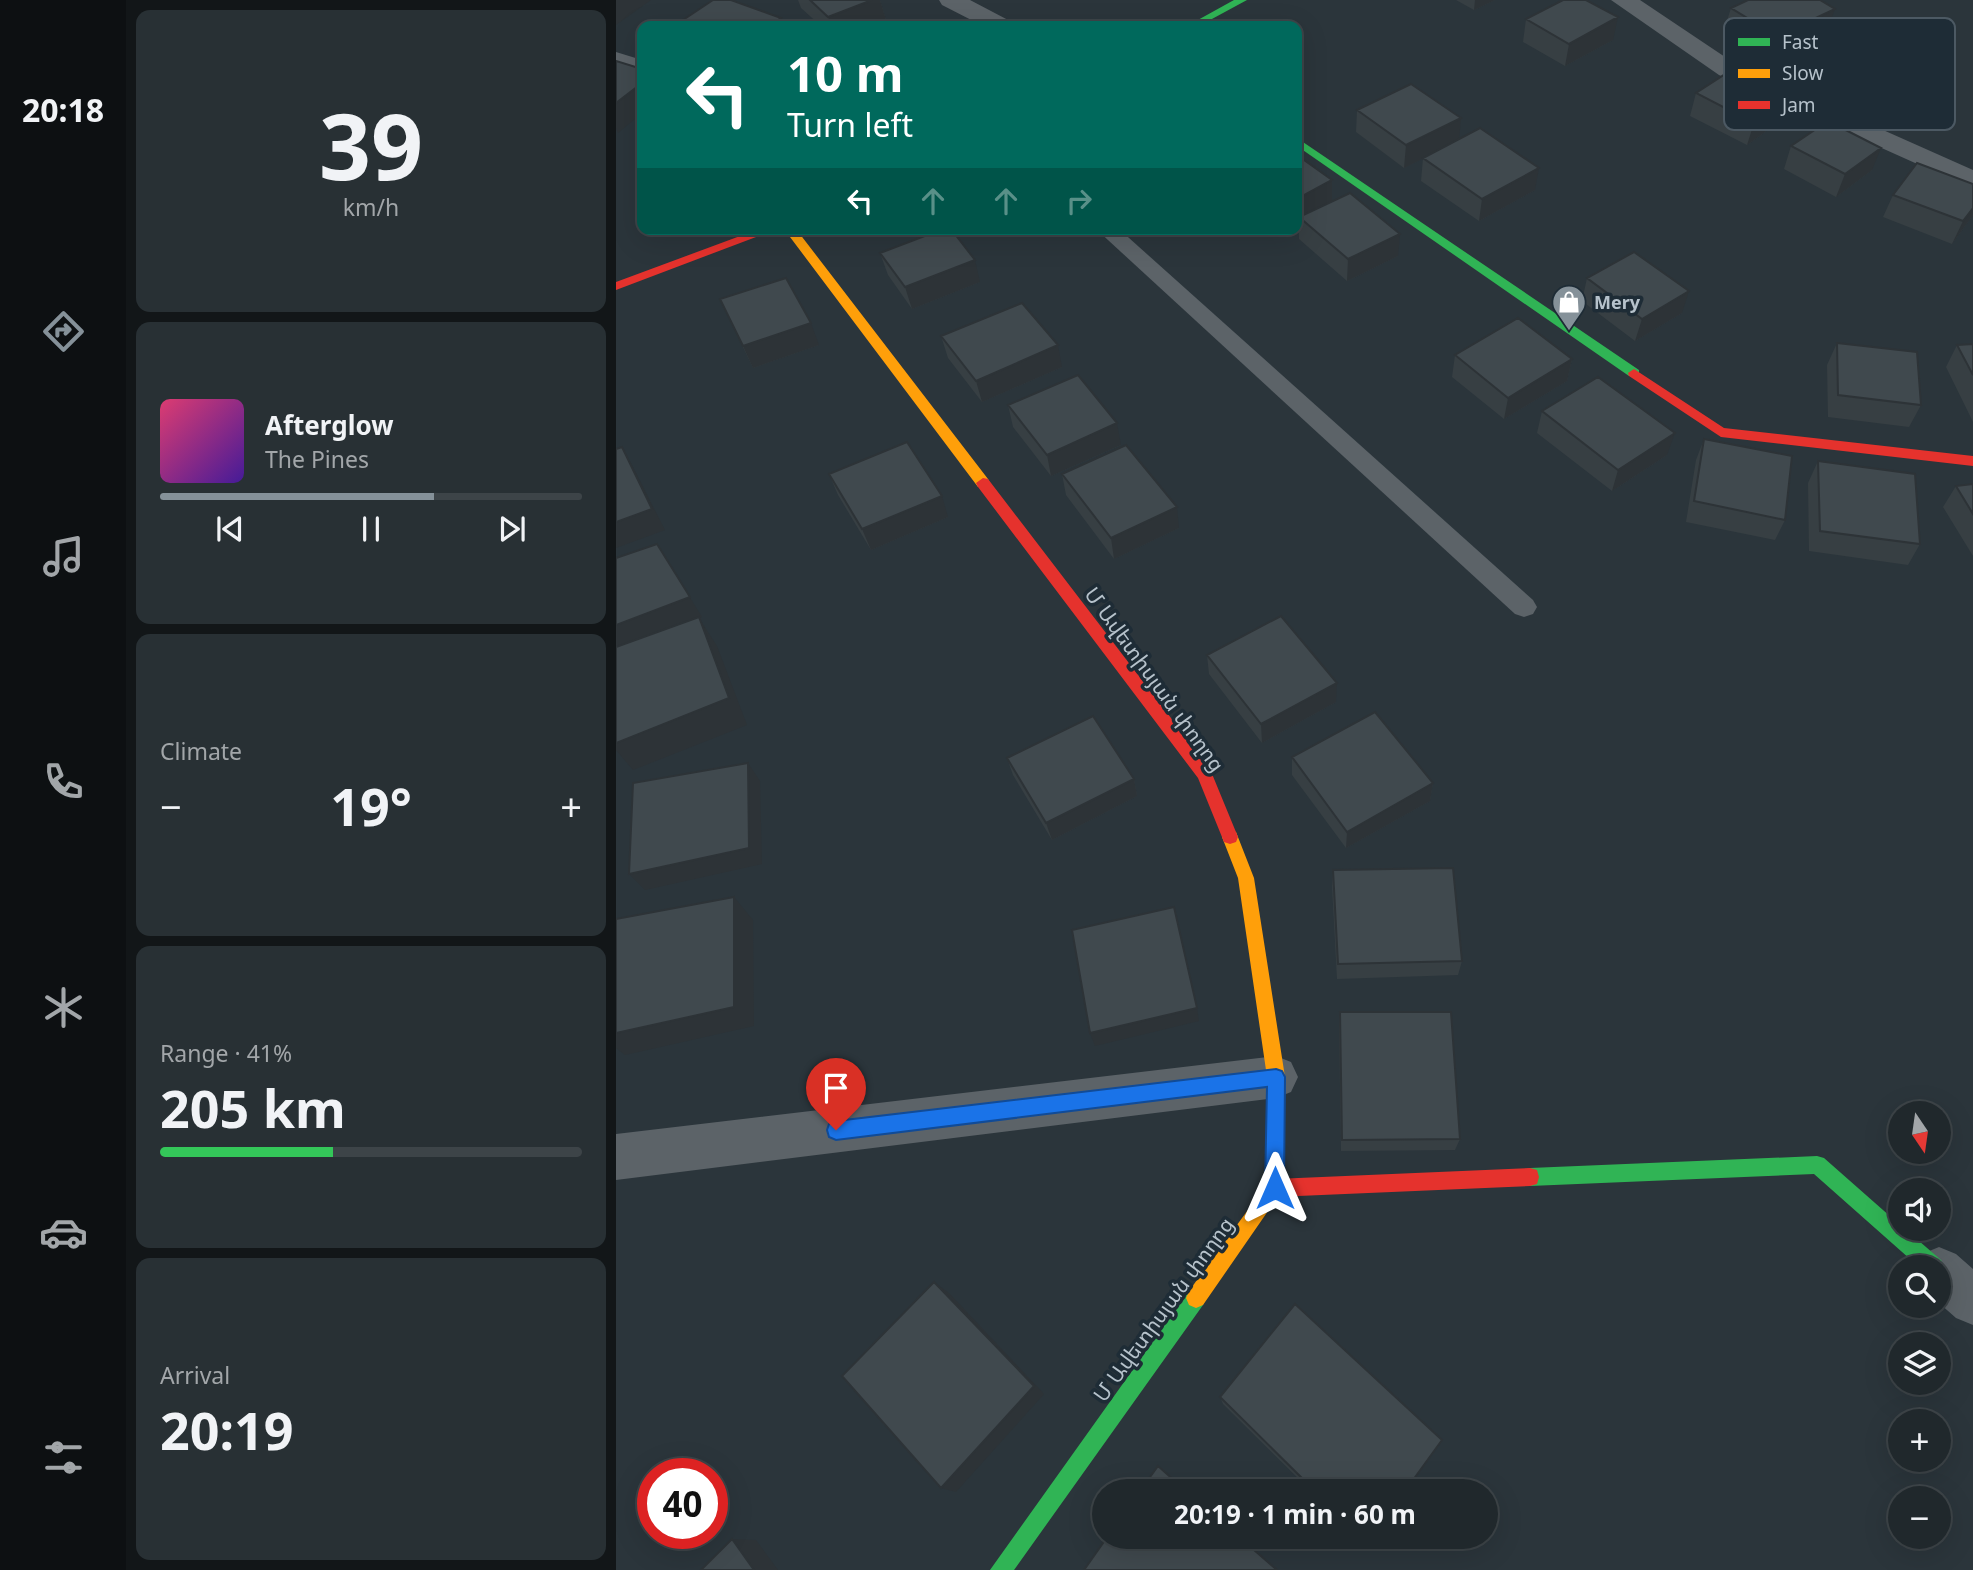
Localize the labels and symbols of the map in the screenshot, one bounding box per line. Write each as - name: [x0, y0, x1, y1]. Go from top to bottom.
- legend: [1724, 18, 1955, 130]
- text: Fast: [1782, 29, 1819, 55]
- text: Slow: [1782, 60, 1823, 86]
- text: Jam: [1780, 92, 1816, 118]
- shop icon: Mery: [1550, 283, 1588, 332]
- place label: Mery: [1594, 290, 1641, 314]
- street label: Մ Ավետիսյան փողոց: [1079, 581, 1231, 777]
- pin: [806, 1058, 866, 1130]
- north arrow: [1888, 1101, 1951, 1164]
- position arrow: [1238, 1151, 1312, 1225]
- street label: Մ Ավետիսյան փողոց: [1087, 1211, 1239, 1407]
- speed limit sign: 40: [637, 1458, 728, 1549]

